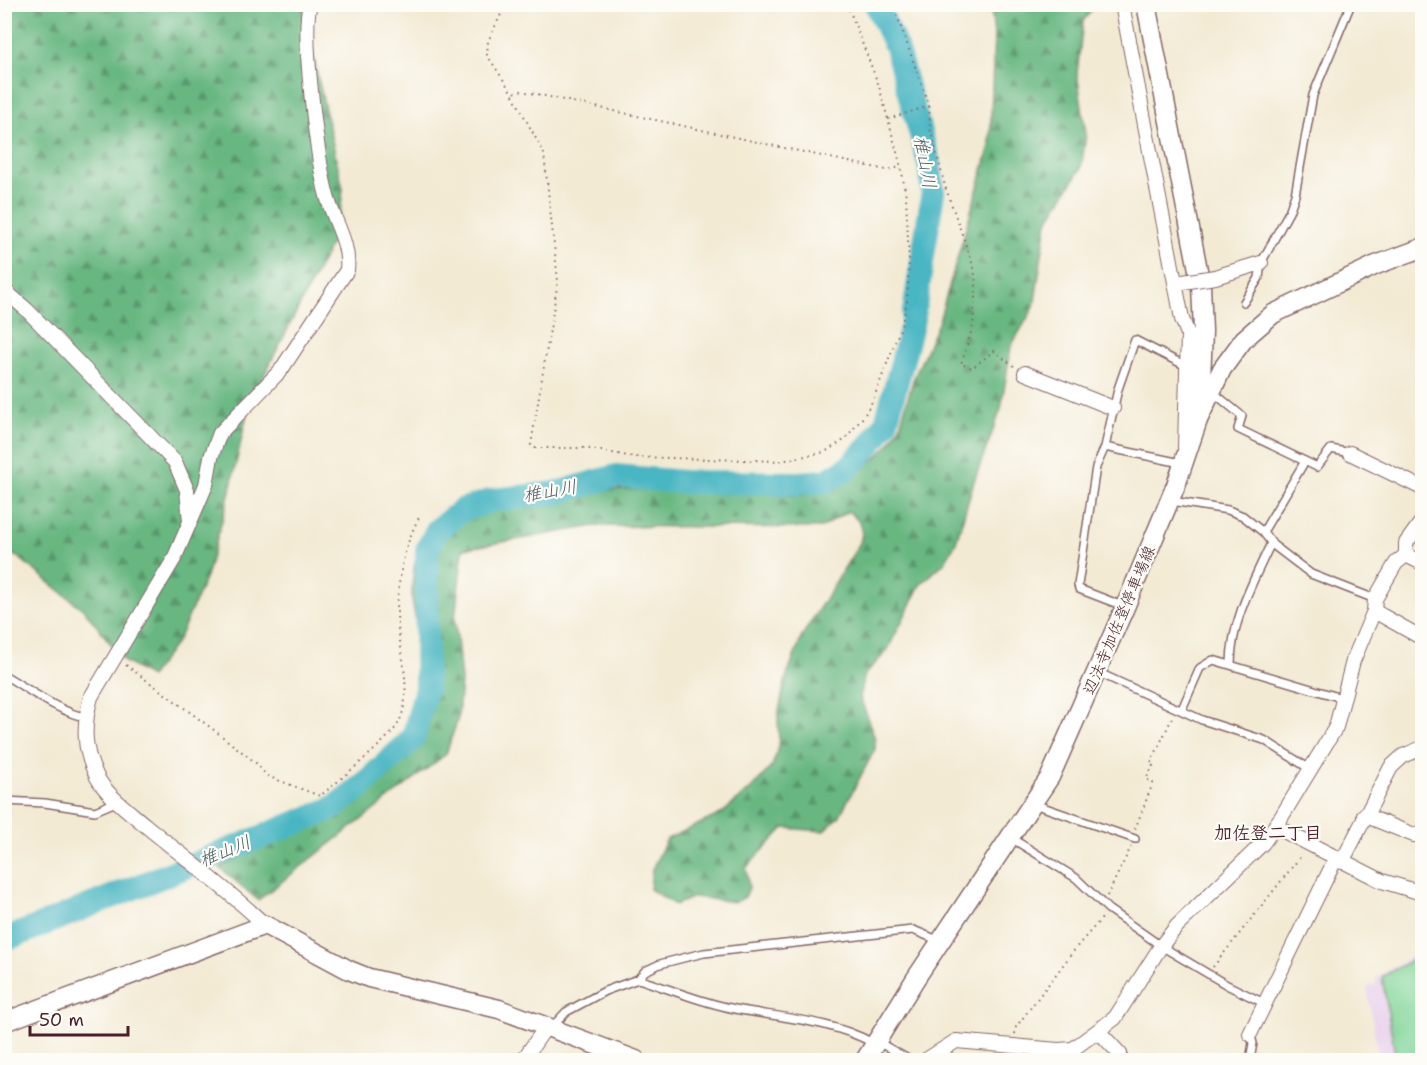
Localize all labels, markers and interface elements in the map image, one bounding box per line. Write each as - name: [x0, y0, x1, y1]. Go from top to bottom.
- water label: 椎山川: [908, 133, 942, 191]
- water label: 椎山川: [521, 474, 579, 508]
- street label: 辺法寺加佐登停車場線: [1078, 542, 1160, 698]
- district label: 加佐登二丁目: [1214, 821, 1322, 845]
- water label: 椎山川: [195, 830, 255, 872]
- scale bar: [30, 999, 128, 1037]
- text: 50 m: [39, 1008, 84, 1032]

